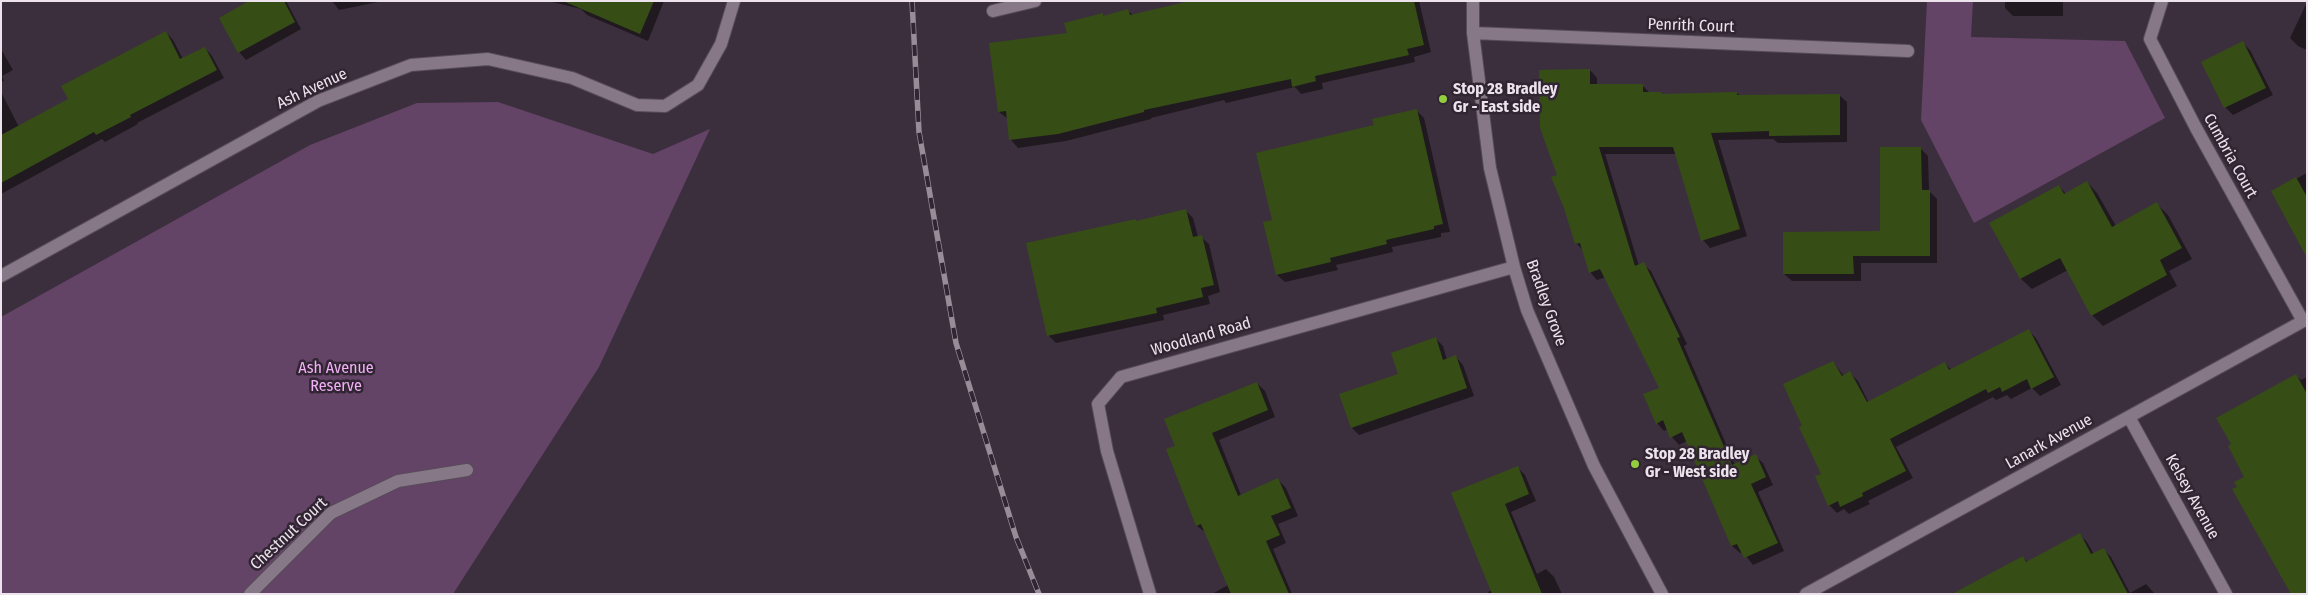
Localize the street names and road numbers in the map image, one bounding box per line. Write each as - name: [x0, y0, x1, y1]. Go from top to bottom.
- street label: Penrith Court: [1647, 15, 1735, 37]
- street label: Ash Avenue: [274, 64, 350, 114]
- street label: Cumbria Court: [2199, 110, 2261, 202]
- street label: Bradley Grove: [1521, 257, 1571, 349]
- street label: Woodland Road: [1149, 314, 1253, 360]
- street label: Lanark Avenue: [2002, 410, 2096, 474]
- street label: Kelsey Avenue: [2161, 451, 2223, 543]
- street label: Chestnut Court: [247, 494, 331, 574]

